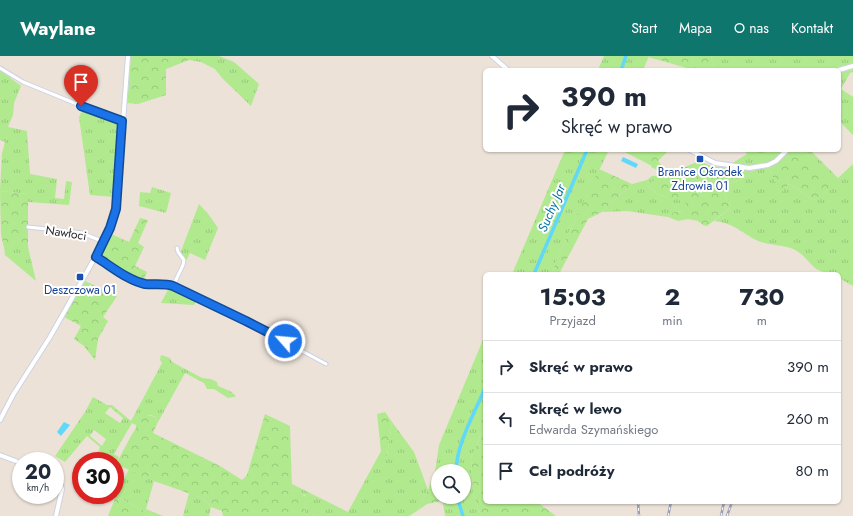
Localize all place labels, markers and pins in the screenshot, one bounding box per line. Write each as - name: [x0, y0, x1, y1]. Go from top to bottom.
- pin: [64, 65, 98, 106]
- marker: Branice Ośrodek Zdrowia 01: [695, 154, 705, 164]
- place label: Branice Ośrodek Zdrowia 01: [658, 163, 743, 195]
- marker: Deszczowa 01: [75, 272, 85, 282]
- place label: Deszczowa 01: [44, 281, 116, 299]

